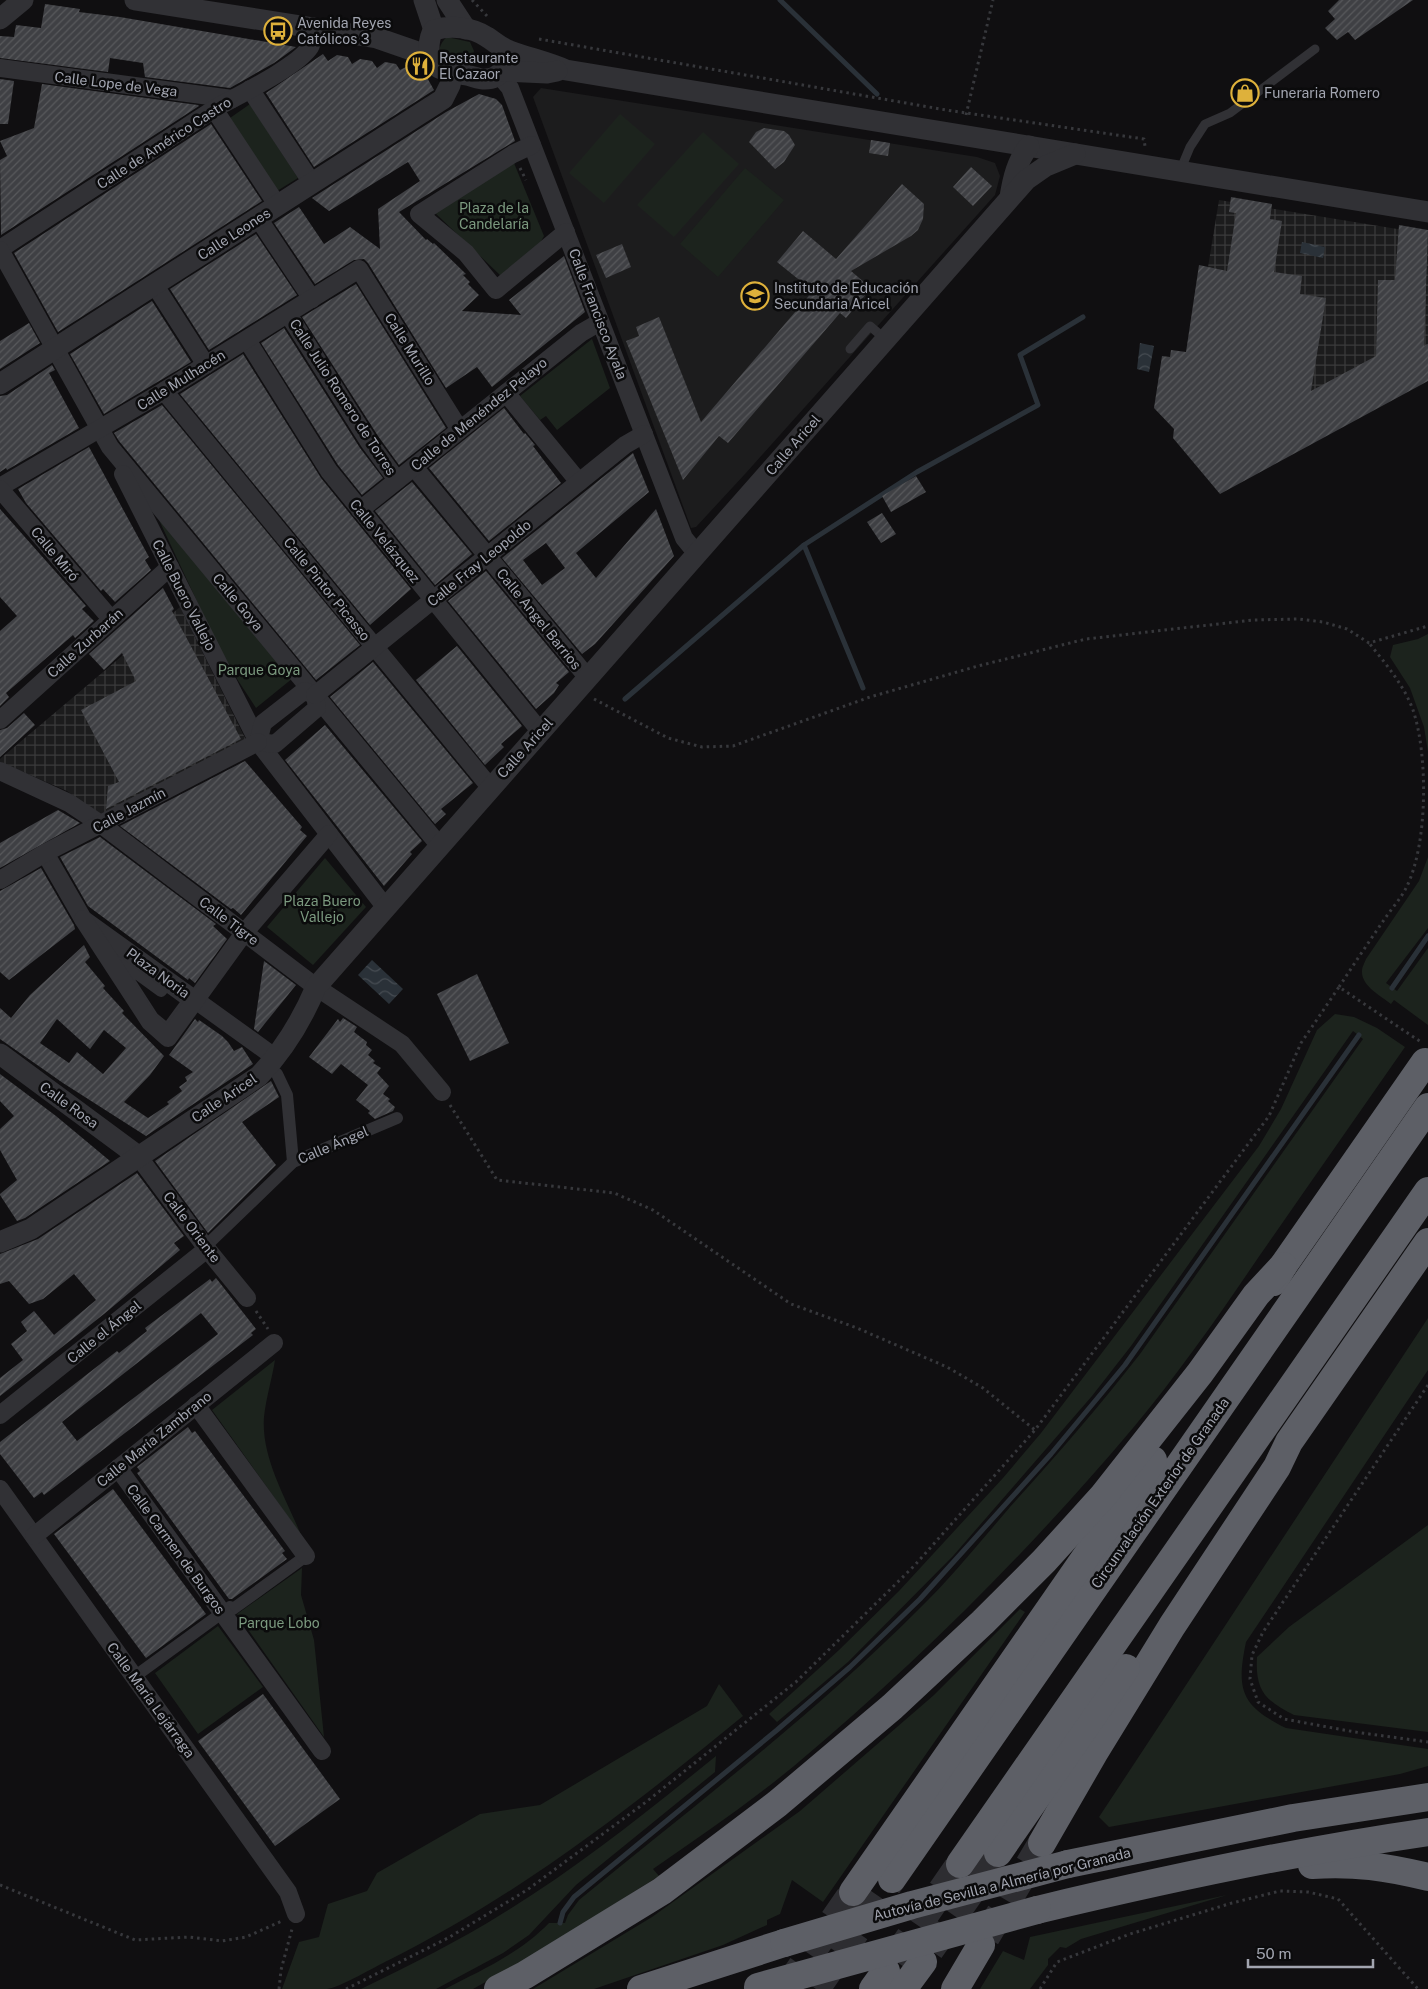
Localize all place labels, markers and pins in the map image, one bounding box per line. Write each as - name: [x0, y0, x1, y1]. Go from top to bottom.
- place label: Avenida Reyes Católicos 3: [297, 15, 391, 47]
- bus stop icon: Avenida Reyes Católicos 3: [263, 16, 293, 46]
- place label: Restaurante El Cazaor: [439, 50, 518, 82]
- restaurant icon: Restaurante El Cazaor: [405, 51, 435, 81]
- shop icon: Funeraria Romero: [1230, 78, 1260, 108]
- place label: Funeraria Romero: [1264, 85, 1380, 101]
- place label: Instituto de Educación Secundaria Aricel: [774, 280, 919, 312]
- school or university icon: Instituto de Educación Secundaria Aricel: [740, 281, 770, 311]

